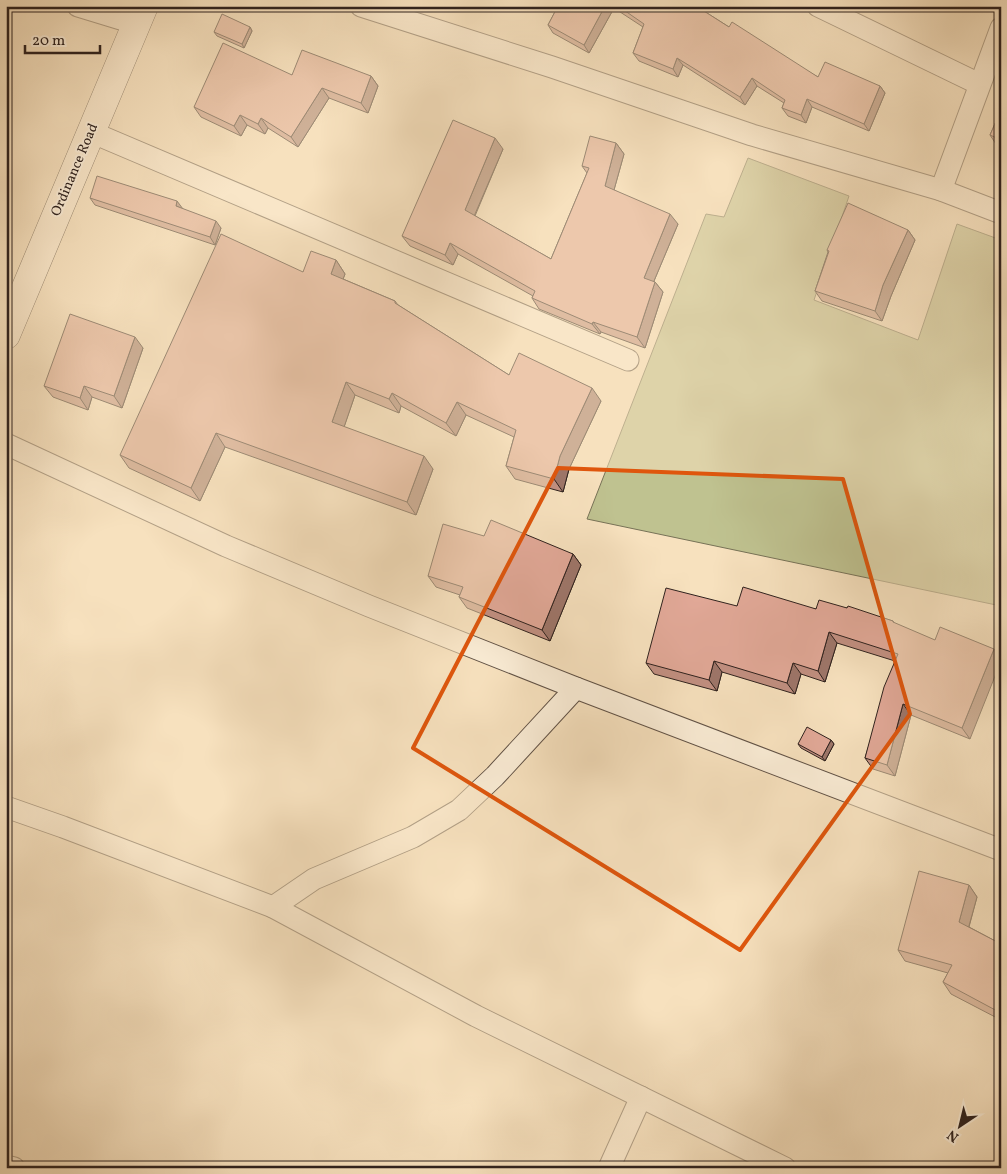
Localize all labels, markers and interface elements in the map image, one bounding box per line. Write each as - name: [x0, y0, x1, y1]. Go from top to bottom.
- scale bar: [25, 22, 100, 54]
- text: 20 m: [32, 31, 65, 52]
- street label: Ordinance Road: [47, 121, 103, 219]
- north arrow: [934, 1102, 984, 1152]
- text: N: [944, 1125, 963, 1146]

